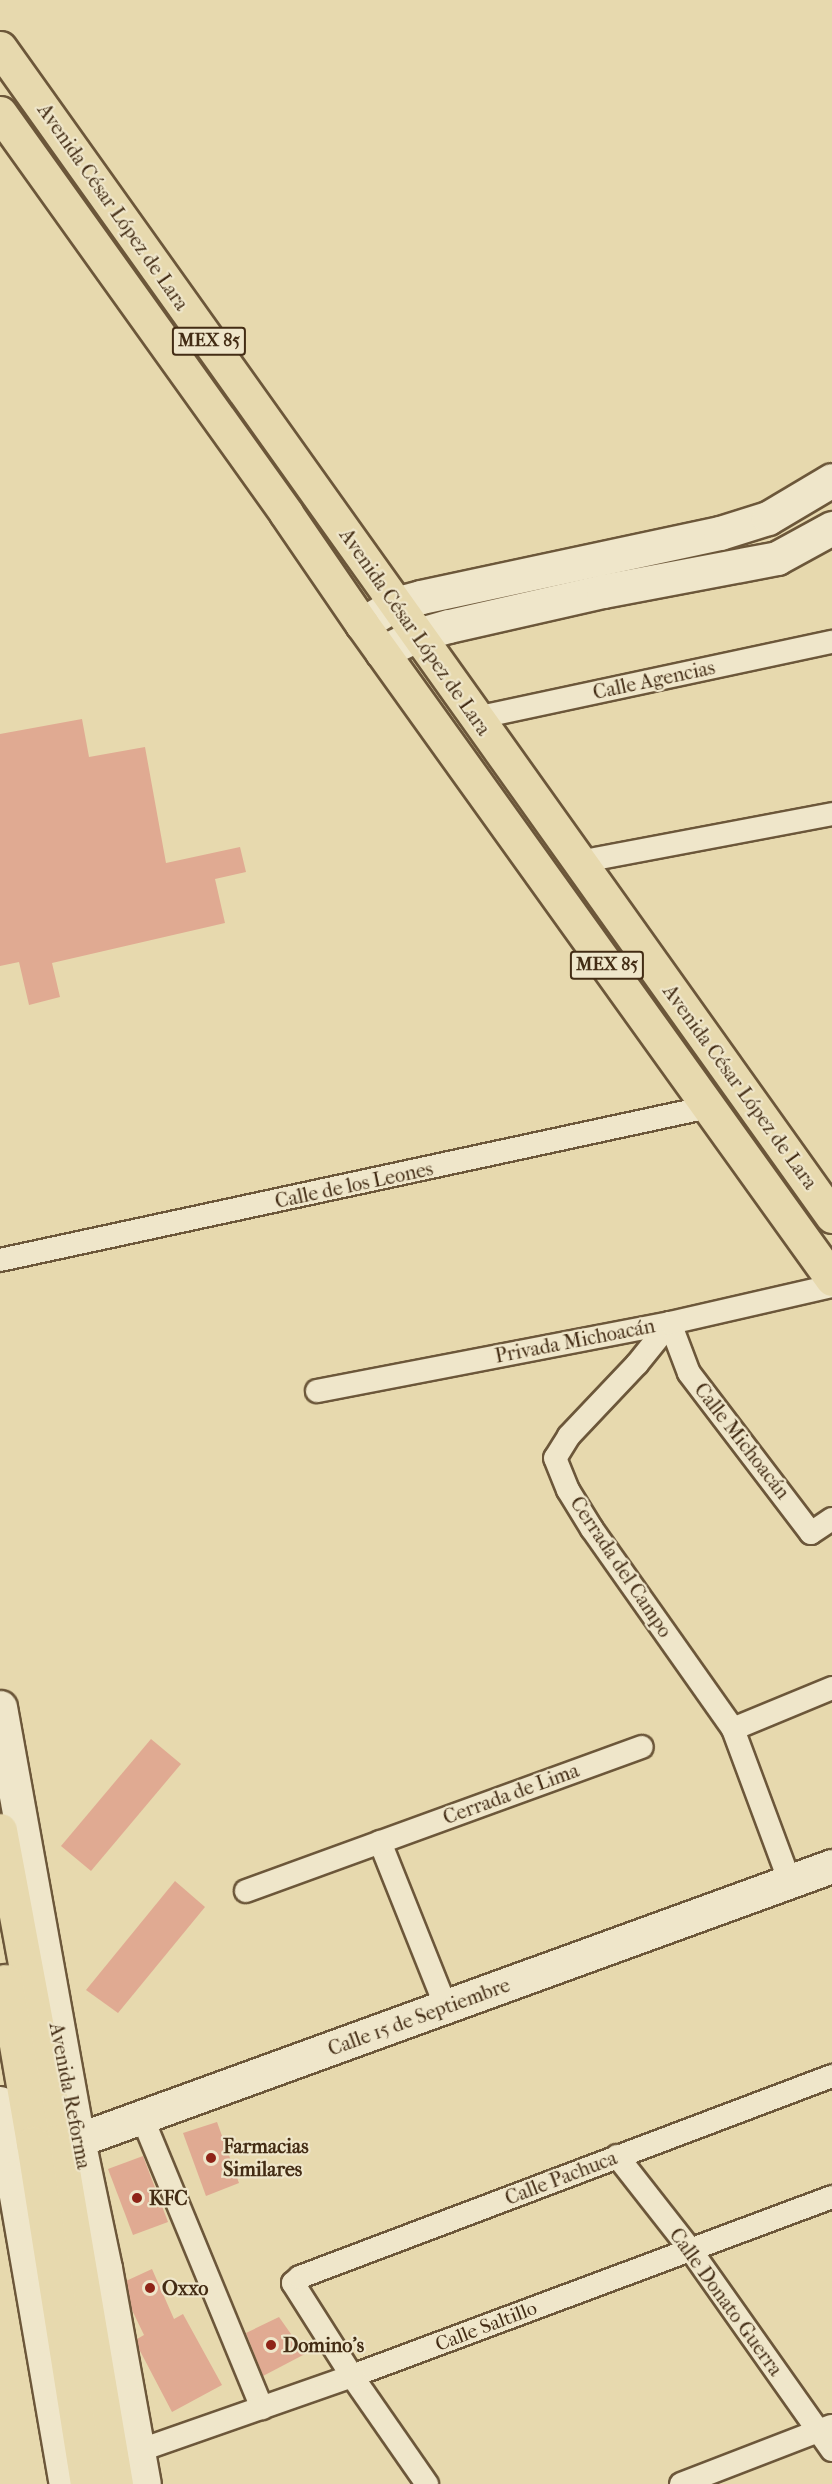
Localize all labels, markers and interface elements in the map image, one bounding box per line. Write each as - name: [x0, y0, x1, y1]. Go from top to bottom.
- street label: Avenida César López de Lara: [32, 99, 194, 315]
- road number: MEX 85: [172, 326, 246, 356]
- street label: Avenida César López de Lara: [334, 524, 496, 740]
- street label: Calle Agencias: [591, 655, 717, 705]
- road number: MEX 85: [570, 950, 644, 980]
- street label: Avenida César López de Lara: [658, 980, 822, 1194]
- street label: Calle de los Leones: [273, 1157, 435, 1213]
- street label: Privada Michoacán: [493, 1314, 657, 1368]
- street label: Calle Michoacán: [689, 1378, 795, 1504]
- street label: Cerrada del Campo: [565, 1492, 677, 1642]
- street label: Cerrada de Lima: [440, 1758, 582, 1830]
- street label: Calle 15 de Septiembre: [325, 1973, 513, 2061]
- street label: Avenida Reforma: [44, 2021, 96, 2171]
- place label: Farmacias Similares: [223, 2134, 309, 2181]
- street label: Calle Pachuca: [502, 2146, 620, 2210]
- marker: Farmacias Similares: [204, 2151, 218, 2165]
- place label: KFC: [149, 2186, 188, 2210]
- marker: KFC: [130, 2191, 144, 2205]
- street label: Calle Donato Guerra: [664, 2223, 788, 2381]
- place label: Oxxo: [162, 2276, 209, 2300]
- marker: Oxxo: [143, 2281, 157, 2295]
- street label: Calle Saltillo: [432, 2296, 540, 2356]
- place label: Domino's: [283, 2333, 364, 2357]
- marker: Domino's: [264, 2338, 278, 2352]

